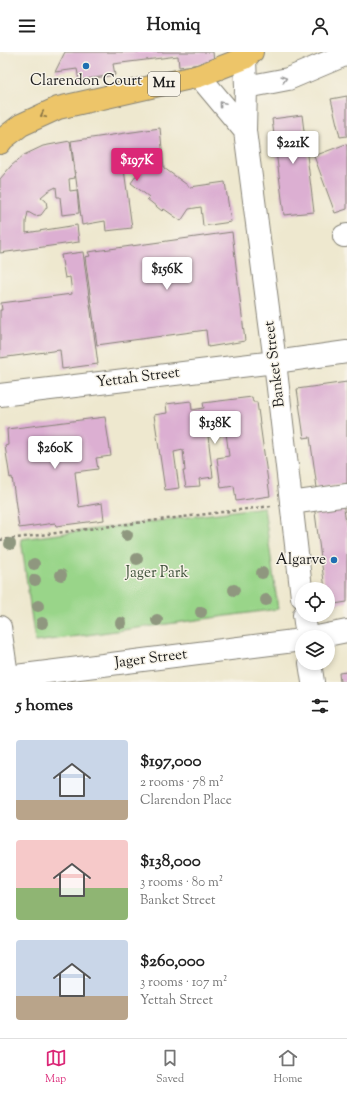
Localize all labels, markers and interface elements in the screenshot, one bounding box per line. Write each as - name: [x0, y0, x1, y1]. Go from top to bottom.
- text: Homiq: [146, 13, 201, 39]
- icon: menu: [16, 15, 38, 37]
- icon: person: [309, 15, 331, 37]
- marker: Clarendon Court: [81, 61, 91, 71]
- place label: Clarendon Court: [30, 71, 142, 92]
- road number: M11: [148, 72, 180, 96]
- one-way arrow: [281, 75, 288, 84]
- one-way arrow: [219, 101, 226, 108]
- one-way arrow: [40, 110, 48, 118]
- pin: $221K: [265, 131, 321, 165]
- text: $221K: [277, 135, 309, 153]
- pin: $197K: [109, 148, 165, 182]
- text: $197K: [120, 152, 154, 170]
- pin: $156K: [139, 257, 195, 291]
- text: $156K: [151, 261, 183, 279]
- street label: Banket Street: [259, 319, 291, 409]
- street label: Yettah Street: [95, 362, 181, 394]
- pin: $138K: [187, 411, 243, 445]
- text: $138K: [199, 415, 231, 433]
- pin: $260K: [27, 436, 83, 470]
- text: $260K: [37, 440, 73, 458]
- place label: Algarve: [276, 550, 326, 571]
- marker: Algarve: [329, 555, 339, 565]
- park label: Jager Park: [125, 563, 188, 584]
- map controls: [295, 582, 335, 670]
- button: locate: [295, 582, 335, 622]
- button: layers: [295, 630, 335, 670]
- street label: Jager Street: [113, 644, 188, 674]
- text: 5 homes: [16, 694, 73, 718]
- icon: filters: [309, 695, 331, 717]
- text: $197,000: [140, 750, 201, 774]
- icon: home: [48, 756, 96, 804]
- text: 2 rooms · 78 m²: [140, 774, 224, 792]
- text: Clarendon Place: [140, 792, 232, 810]
- text: $138,000: [140, 850, 201, 874]
- icon: home: [48, 856, 96, 904]
- text: 3 rooms · 80 m²: [140, 874, 223, 892]
- text: Banket Street: [140, 892, 215, 910]
- text: $260,000: [140, 950, 205, 974]
- icon: home: [48, 956, 96, 1004]
- text: 3 rooms · 107 m²: [140, 974, 227, 992]
- text: Yettah Street: [140, 992, 213, 1010]
- tab: Map: [45, 1047, 67, 1087]
- tab: Saved: [156, 1047, 184, 1087]
- tab: Home: [273, 1047, 302, 1087]

